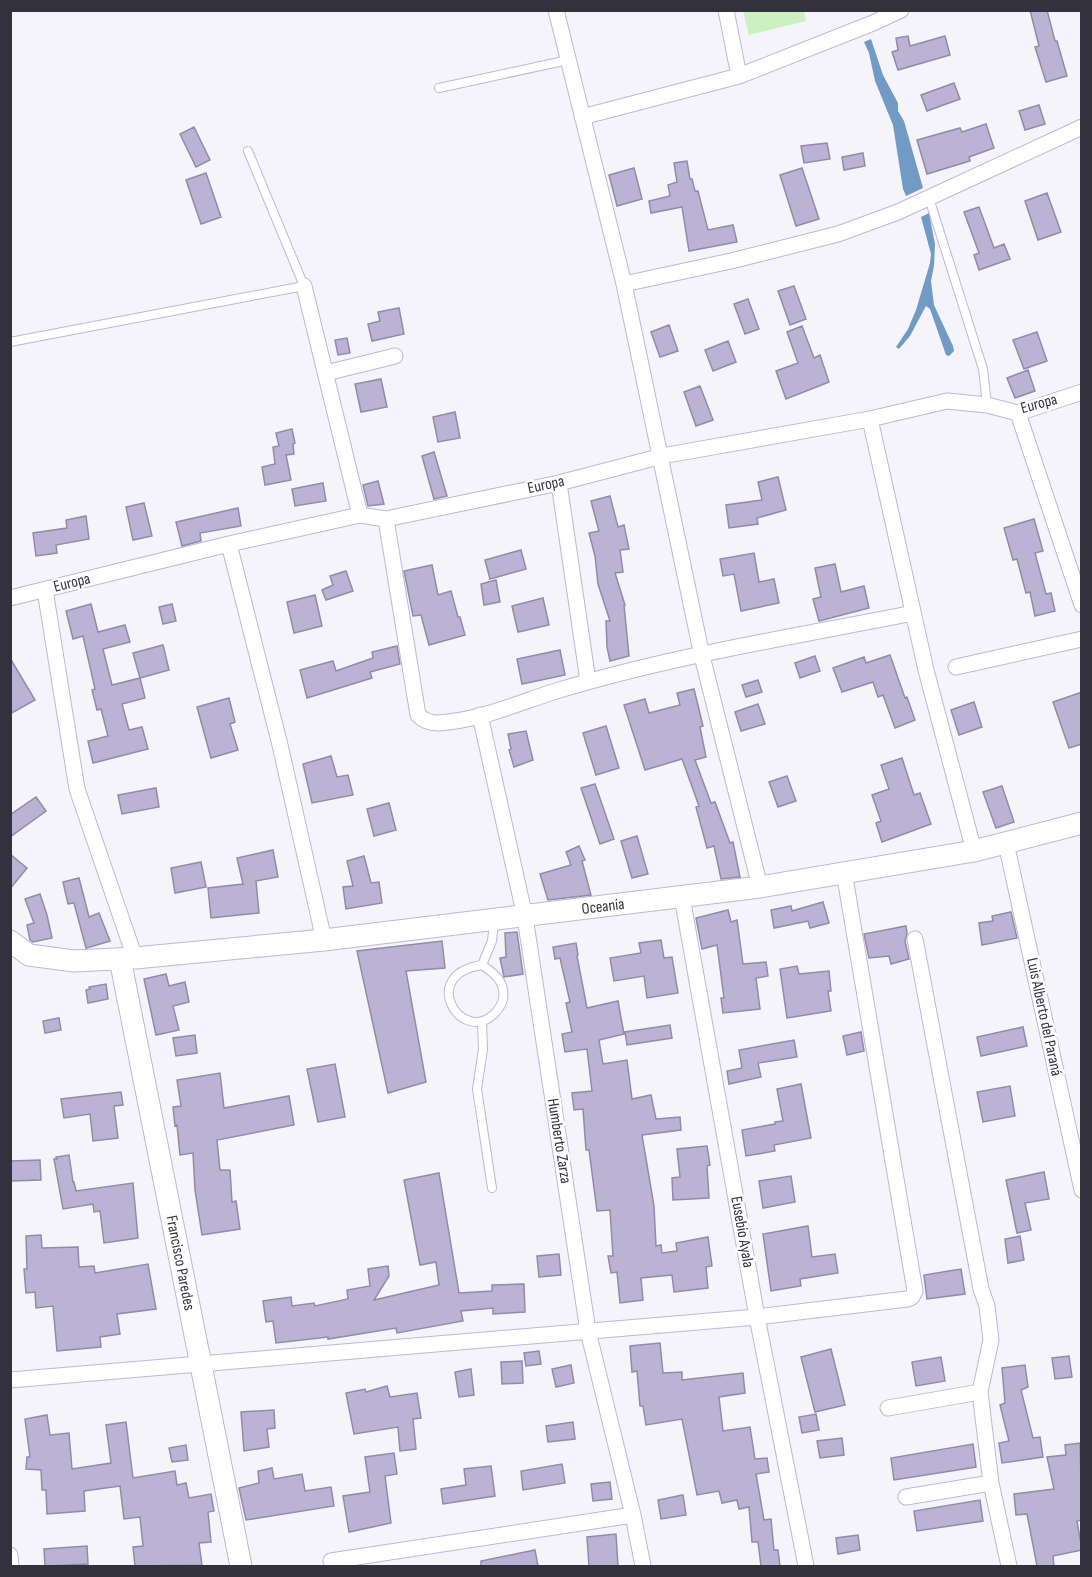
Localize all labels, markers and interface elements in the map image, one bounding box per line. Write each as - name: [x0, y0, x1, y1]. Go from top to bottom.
- street label: Europa: [1019, 390, 1059, 418]
- street label: Europa: [526, 472, 566, 498]
- street label: Europa: [52, 569, 92, 597]
- street label: Oceanía: [581, 895, 625, 919]
- street label: Luis Alberto del Paraná: [1022, 956, 1066, 1078]
- street label: Humberto Zarza: [543, 1097, 575, 1185]
- street label: Eusebio Ayala: [726, 1195, 758, 1269]
- street label: Francisco Paredes: [161, 1214, 199, 1312]

